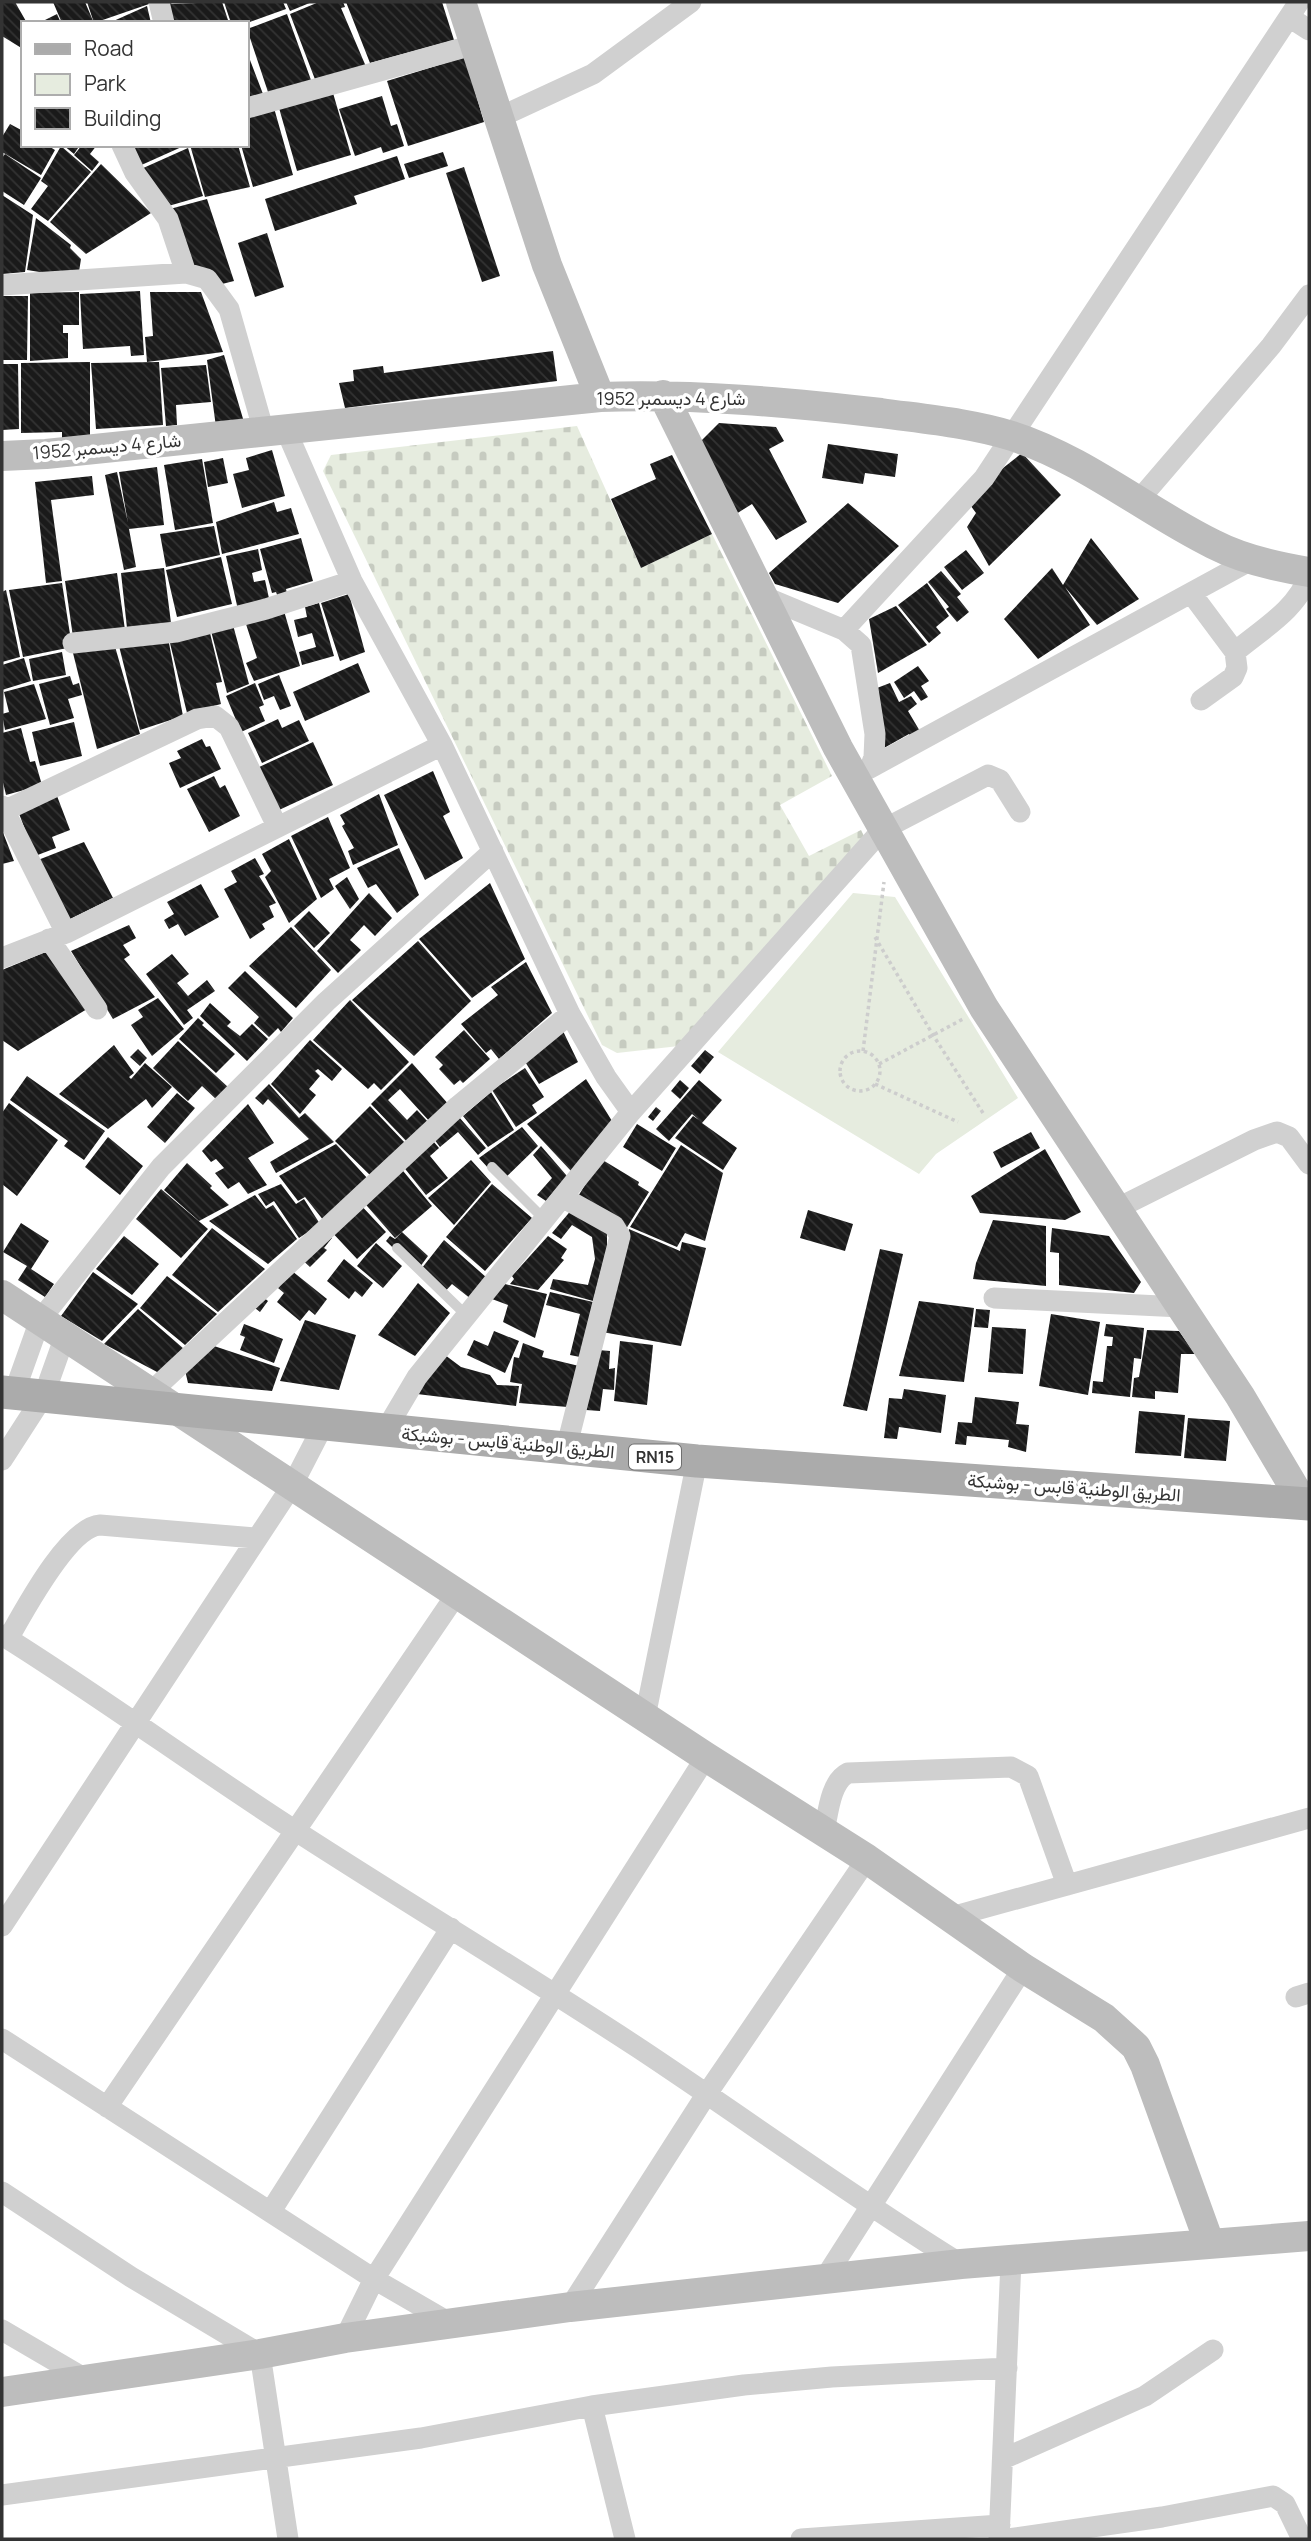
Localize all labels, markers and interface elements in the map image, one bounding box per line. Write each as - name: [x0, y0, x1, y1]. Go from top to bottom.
- legend: [21, 21, 248, 147]
- text: Road: [84, 34, 134, 62]
- text: Park: [84, 69, 126, 97]
- text: Building: [84, 104, 161, 132]
- street label: شارع 4 ديسمبر 1952: [597, 386, 745, 411]
- street label: شارع 4 ديسمبر 1952: [32, 428, 182, 465]
- street label: الطريق الوطنية قابس - بوشبكة: [401, 1421, 616, 1463]
- road number: RN15: [629, 1444, 681, 1470]
- street label: الطريق الوطنية قابس - بوشبكة: [967, 1468, 1182, 1506]

